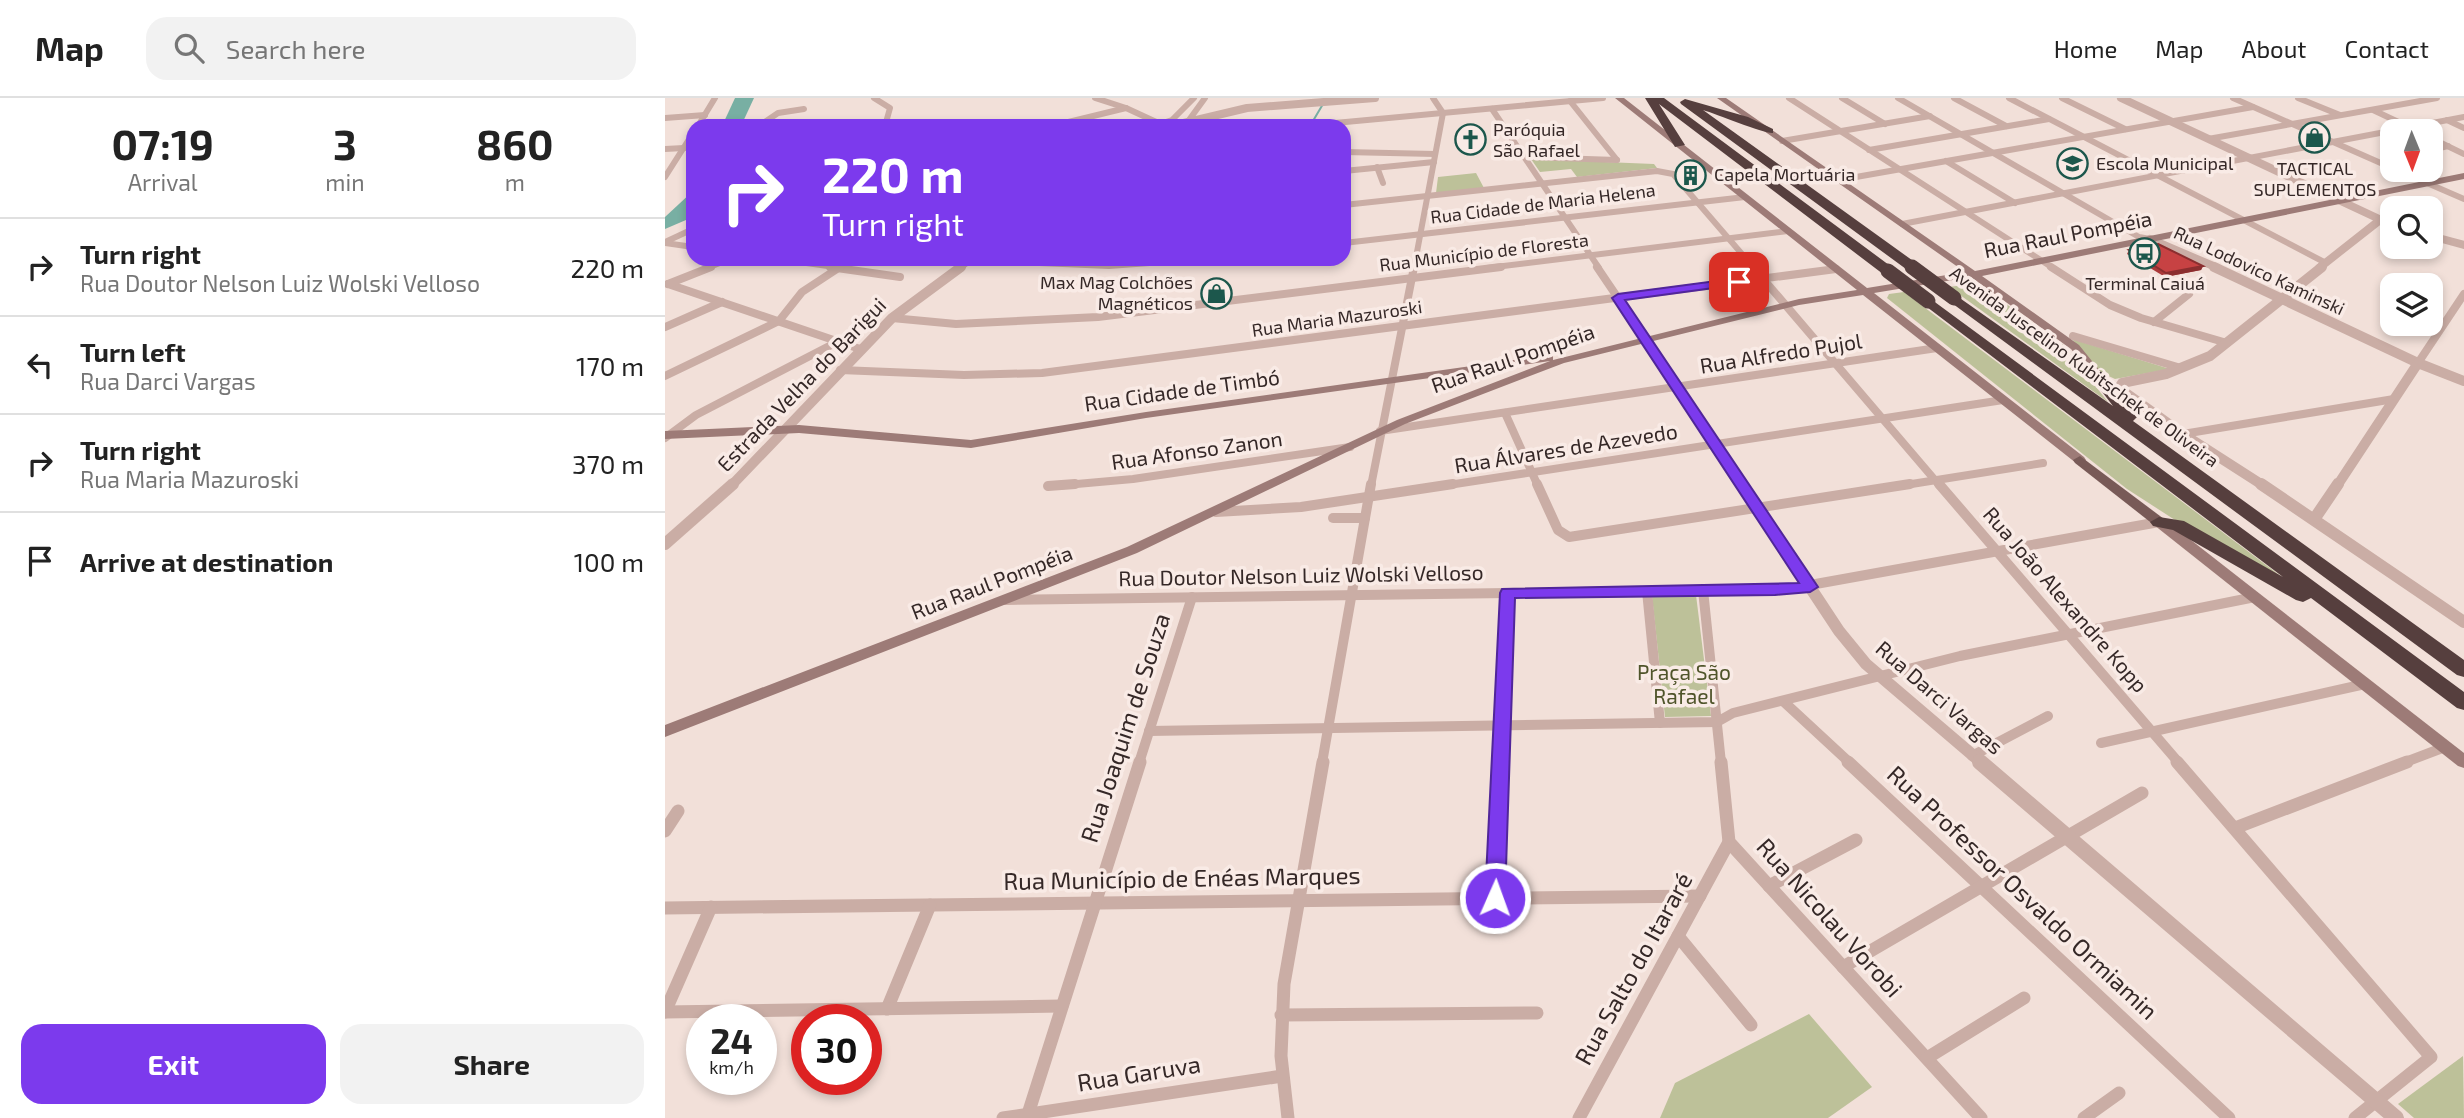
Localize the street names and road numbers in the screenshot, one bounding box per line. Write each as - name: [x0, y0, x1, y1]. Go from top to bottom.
- street label: Rua Cidade de Maria Helena: [1429, 178, 1657, 228]
- street label: Rua Raul Pompéia: [1981, 205, 2154, 262]
- street label: Rua Lodovico Kaminski: [2170, 221, 2348, 319]
- street label: Rua Município de Floresta: [1378, 228, 1590, 276]
- street label: Avenida Juscelino Kubitschek de Oliveira: [1946, 261, 2223, 471]
- street label: Estrada Velha do Barigui: [711, 292, 890, 476]
- street label: Rua Maria Mazuroski: [1250, 295, 1423, 341]
- street label: Rua Raul Pompéia: [1428, 318, 1597, 397]
- street label: Rua Alfredo Pujol: [1698, 327, 1864, 379]
- street label: Rua Cidade de Timbó: [1082, 363, 1281, 416]
- street label: Rua Álvares de Azevedo: [1452, 418, 1679, 478]
- street label: Rua Afonso Zanon: [1110, 425, 1284, 474]
- street label: Rua João Alexandre Kopp: [1979, 501, 2153, 697]
- street label: Rua Raul Pompéia: [907, 539, 1076, 624]
- street label: Rua Doutor Nelson Luiz Wolski Velloso: [1118, 559, 1484, 590]
- street label: Rua Joaquim de Souza: [1074, 609, 1175, 846]
- street label: Rua Darci Vargas: [1871, 635, 2009, 759]
- street label: Rua Professor Osvaldo Ormiamin: [1882, 759, 2164, 1025]
- street label: Rua Nicolau Vorobi: [1751, 832, 1909, 1002]
- street label: Rua Município de Enéas Marques: [1003, 860, 1361, 895]
- street label: Rua Salto do Itararé: [1568, 867, 1698, 1069]
- street label: Rua Garuva: [1075, 1048, 1202, 1097]

